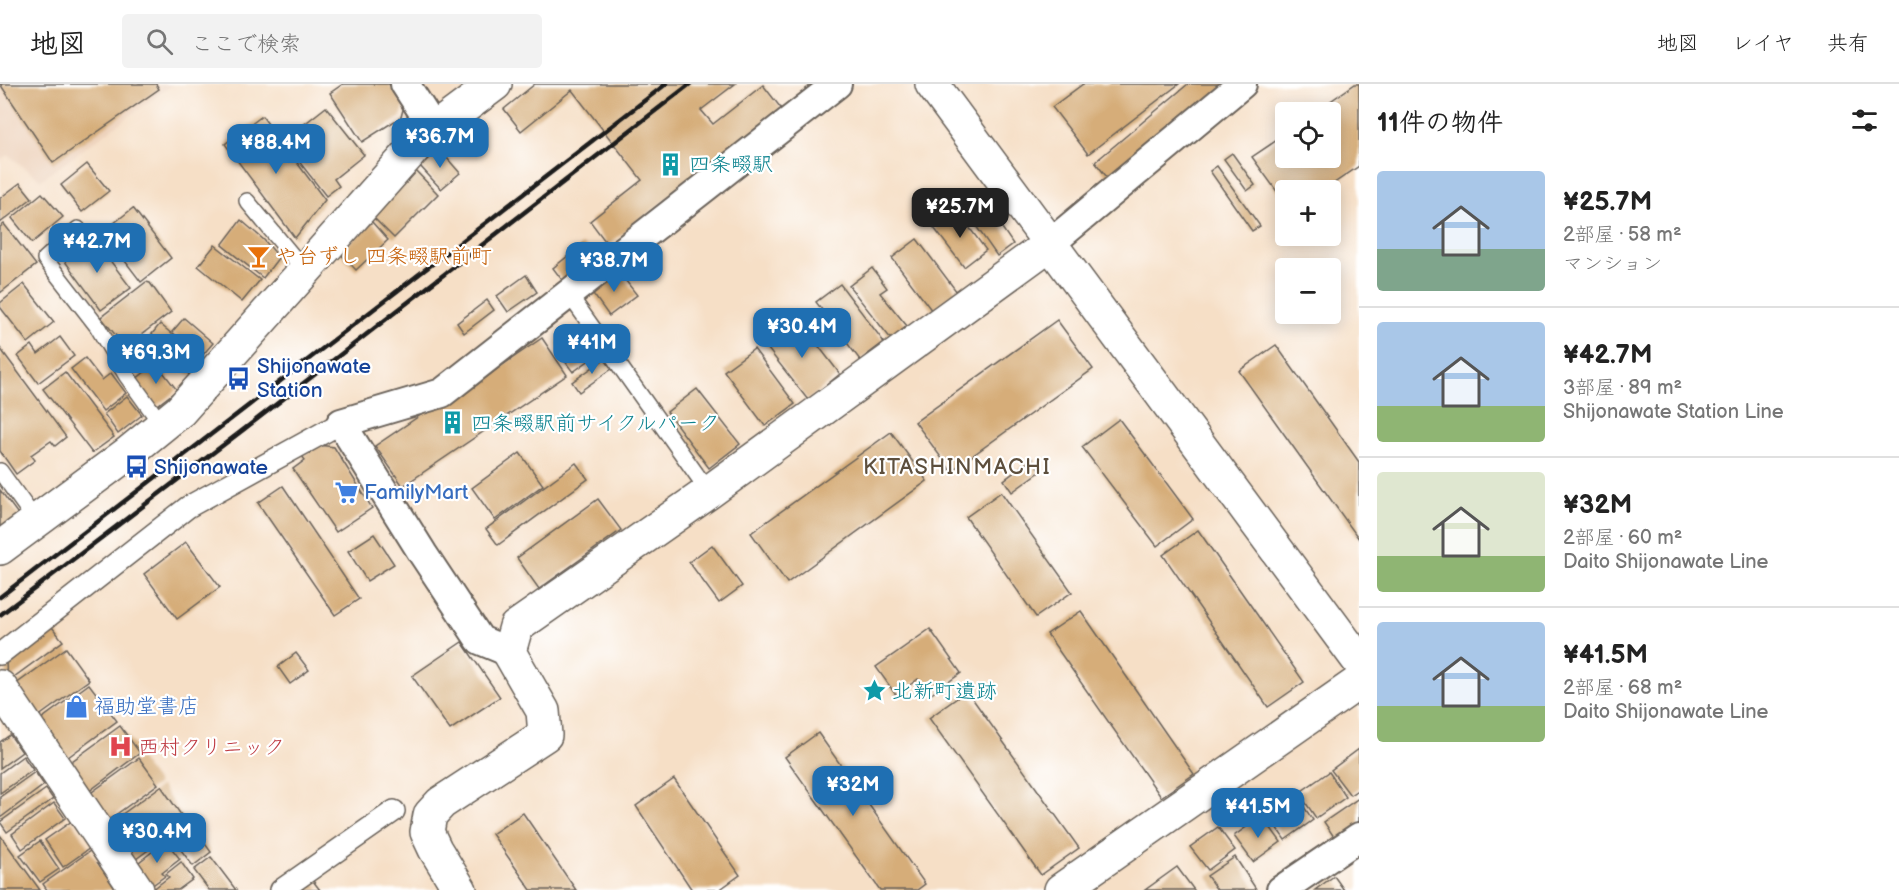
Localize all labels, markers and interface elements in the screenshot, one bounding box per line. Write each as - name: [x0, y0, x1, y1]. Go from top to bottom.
- search box: [122, 14, 542, 68]
- icon: search: [143, 25, 176, 58]
- text: 地図: [30, 28, 86, 61]
- text: ここで検索: [191, 31, 301, 58]
- text: 地図: [1657, 31, 1699, 56]
- text: レイヤ: [1732, 31, 1794, 56]
- text: 共有: [1827, 31, 1869, 56]
- map controls: [1275, 102, 1341, 324]
- button: locate: [1275, 102, 1341, 168]
- icon: filters: [1848, 104, 1881, 137]
- text: 11件の物件: [1377, 108, 1503, 139]
- pin: ¥36.7M: [391, 118, 489, 169]
- pin: ¥88.4M: [227, 124, 325, 175]
- text: ¥36.7M: [406, 125, 474, 149]
- text: ¥88.4M: [241, 131, 311, 155]
- building icon: 四条畷駅: [658, 151, 684, 177]
- place label: 四条畷駅: [689, 152, 773, 177]
- button: +: [1275, 180, 1341, 246]
- text: ¥25.7M: [1563, 187, 1652, 218]
- pin: ¥25.7M: [911, 188, 1009, 239]
- text: ¥25.7M: [926, 195, 994, 219]
- icon: home: [1425, 195, 1497, 267]
- pin: ¥42.7M: [48, 223, 146, 274]
- text: 2部屋 · 58 m²: [1563, 223, 1682, 247]
- text: ¥42.7M: [63, 230, 131, 254]
- pin: ¥38.7M: [565, 242, 663, 293]
- bar icon: や台ずし 四条畷駅前町: [245, 243, 271, 269]
- place label: や台ずし 四条畷駅前町: [276, 244, 492, 269]
- text: ¥38.7M: [580, 249, 648, 273]
- text: マンション: [1563, 252, 1662, 276]
- button: −: [1275, 258, 1341, 324]
- pin: ¥30.4M: [753, 308, 851, 359]
- text: ¥30.4M: [767, 315, 837, 339]
- pin: ¥41M: [556, 324, 628, 375]
- text: ¥41M: [567, 331, 617, 355]
- pin: ¥69.3M: [107, 334, 205, 385]
- text: ¥42.7M: [1563, 340, 1652, 371]
- text: ¥69.3M: [121, 341, 191, 365]
- icon: home: [1425, 346, 1497, 418]
- place label: Shijonawate Station: [257, 354, 371, 403]
- bus stop icon: Shijonawate Station: [226, 365, 252, 391]
- text: 3部屋 · 89 m²: [1563, 376, 1682, 400]
- text: Shijonawate Station Line: [1563, 400, 1784, 424]
- building icon: 四条畷駅前サイクルパーク: [440, 410, 466, 436]
- place label: 四条畷駅前サイクルパーク: [471, 411, 720, 436]
- bus stop icon: Shijonawate: [123, 454, 149, 480]
- district label: KITASHINMACHI: [863, 454, 1051, 481]
- place label: Shijonawate: [154, 455, 268, 480]
- supermarket icon: FamilyMart: [333, 479, 359, 505]
- place label: FamilyMart: [364, 480, 469, 505]
- text: ¥32M: [1563, 490, 1632, 521]
- icon: home: [1425, 496, 1497, 568]
- text: 2部屋 · 60 m²: [1563, 526, 1682, 550]
- text: Daito Shijonawate Line: [1563, 550, 1768, 574]
- text: ¥41.5M: [1563, 640, 1648, 671]
- icon: home: [1425, 646, 1497, 718]
- text: 2部屋 · 68 m²: [1563, 676, 1682, 700]
- place icon: 北新町遺跡: [861, 678, 887, 704]
- place label: 北新町遺跡: [892, 679, 997, 704]
- shop icon: 福助堂書店: [63, 693, 89, 719]
- place label: 福助堂書店: [94, 694, 199, 719]
- text: Daito Shijonawate Line: [1563, 700, 1768, 724]
- hospital icon: 西村クリニック: [107, 734, 133, 760]
- place label: 西村クリニック: [138, 735, 285, 760]
- pin: ¥32M: [817, 766, 889, 817]
- text: ¥32M: [826, 773, 880, 797]
- pin: ¥41.5M: [1209, 788, 1307, 839]
- text: ¥41.5M: [1225, 795, 1291, 819]
- pin: ¥30.4M: [108, 813, 206, 864]
- text: ¥30.4M: [122, 820, 192, 844]

